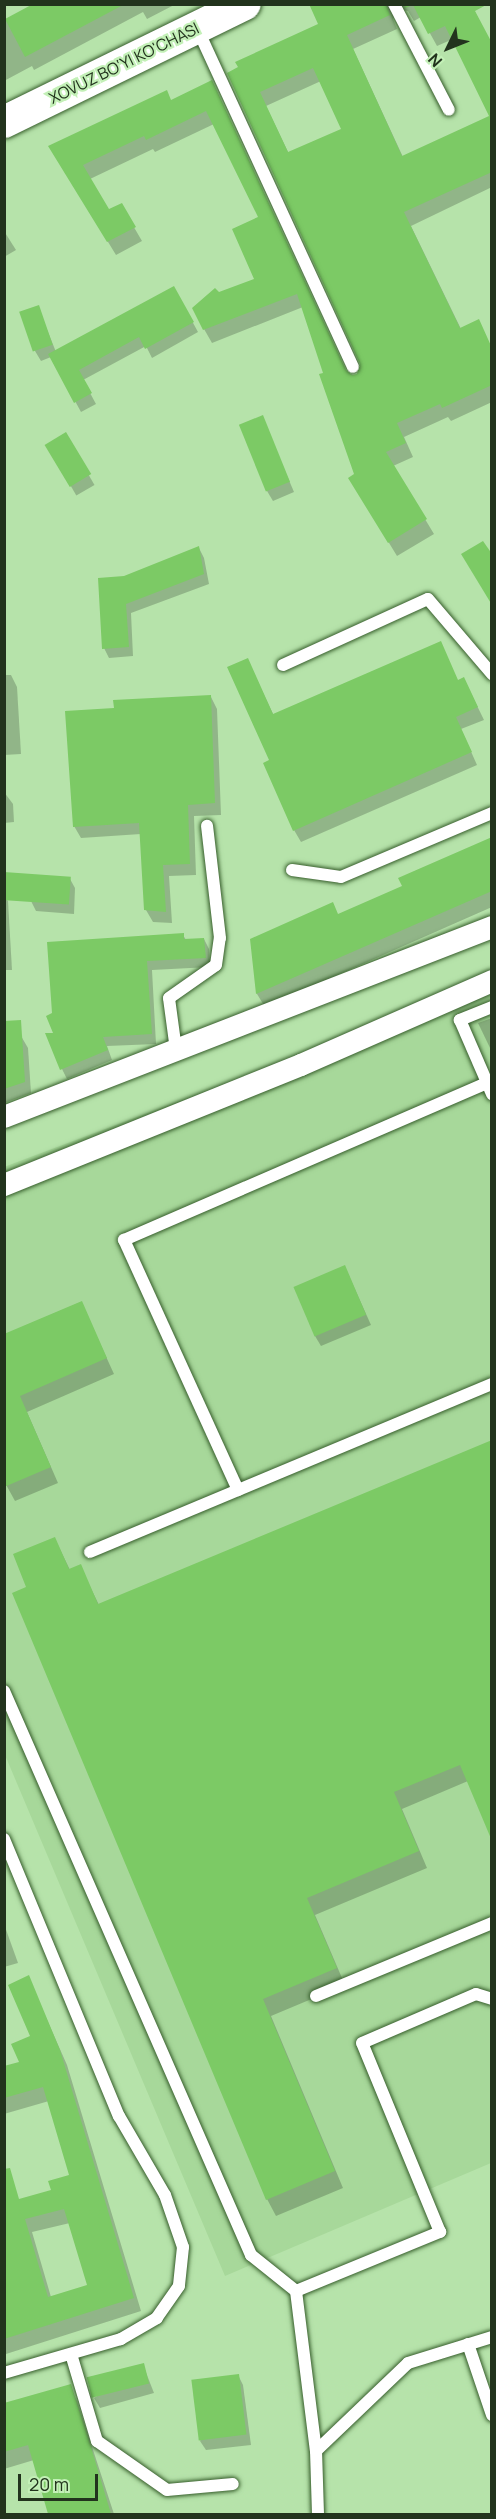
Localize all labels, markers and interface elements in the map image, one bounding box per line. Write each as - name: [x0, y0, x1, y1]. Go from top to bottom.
- street label: XOVUZ BO‘YI KO'CHASI: [46, 18, 202, 108]
- north arrow: [418, 18, 478, 78]
- text: N: [423, 49, 447, 72]
- scale bar: [21, 2462, 100, 2500]
- text: 20 m: [29, 2472, 69, 2496]

